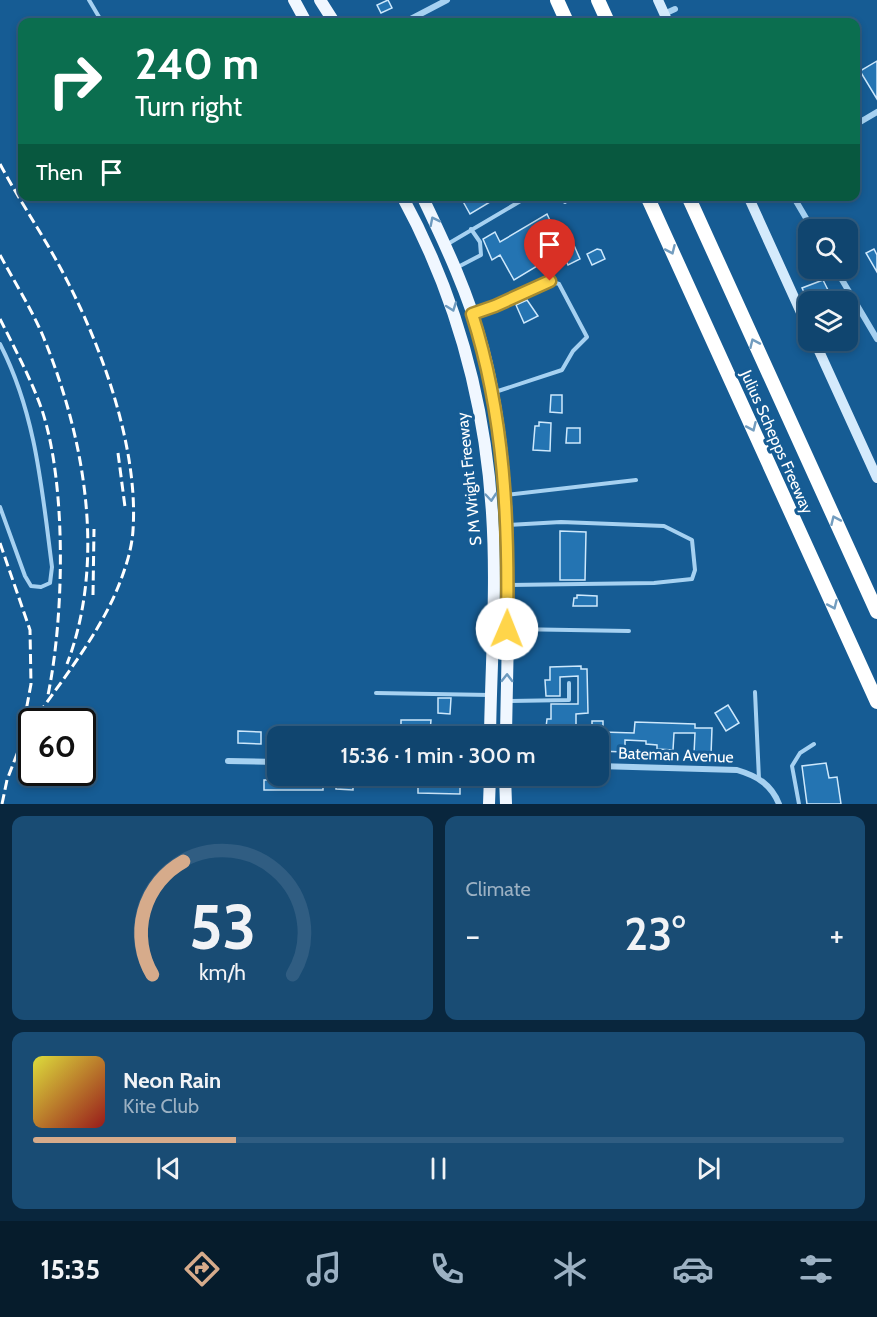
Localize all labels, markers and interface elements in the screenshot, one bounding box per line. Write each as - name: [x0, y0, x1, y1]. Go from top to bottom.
- text: 240 m: [135, 38, 259, 90]
- icon: right: [36, 42, 114, 120]
- text: Turn right: [135, 90, 242, 123]
- icon: arrive: [95, 156, 128, 189]
- text: Then: [36, 159, 83, 186]
- one-way arrow: [430, 217, 441, 228]
- pin: [524, 219, 575, 281]
- map controls: [798, 219, 858, 351]
- button: search: [798, 219, 858, 279]
- icon: arrive: [533, 228, 566, 261]
- one-way arrow: [664, 243, 676, 254]
- button: layers: [798, 291, 858, 351]
- one-way arrow: [445, 301, 457, 312]
- one-way arrow: [750, 338, 762, 349]
- street label: Julius Schepps Freeway: [736, 366, 817, 517]
- street label: S M Wright Freeway: [453, 411, 485, 547]
- one-way arrow: [744, 421, 756, 432]
- one-way arrow: [484, 493, 497, 502]
- one-way arrow: [831, 516, 843, 527]
- position arrow: [475, 597, 539, 661]
- one-way arrow: [825, 598, 837, 609]
- one-way arrow: [501, 674, 513, 683]
- speed limit sign: 60: [18, 708, 96, 786]
- text: 15:36 · 1 min · 300 m: [341, 742, 535, 769]
- street label: Bateman Avenue: [618, 743, 734, 767]
- text: Climate: [466, 877, 531, 901]
- text: 53: [189, 889, 256, 965]
- text: 23°: [624, 907, 685, 961]
- text: −: [466, 915, 480, 955]
- text: +: [829, 915, 844, 955]
- text: km/h: [199, 959, 246, 985]
- text: Neon Rain: [123, 1067, 221, 1094]
- text: Kite Club: [123, 1094, 199, 1118]
- icon: previous: [152, 1152, 185, 1185]
- icon: pause: [422, 1152, 455, 1185]
- icon: next: [692, 1152, 725, 1185]
- icon: directions: [181, 1248, 223, 1290]
- icon: music: [303, 1248, 345, 1290]
- icon: phone: [426, 1248, 468, 1290]
- icon: climate: [549, 1248, 591, 1290]
- icon: car: [672, 1248, 714, 1290]
- icon: filters: [795, 1248, 837, 1290]
- text: 15:35: [40, 1253, 100, 1286]

